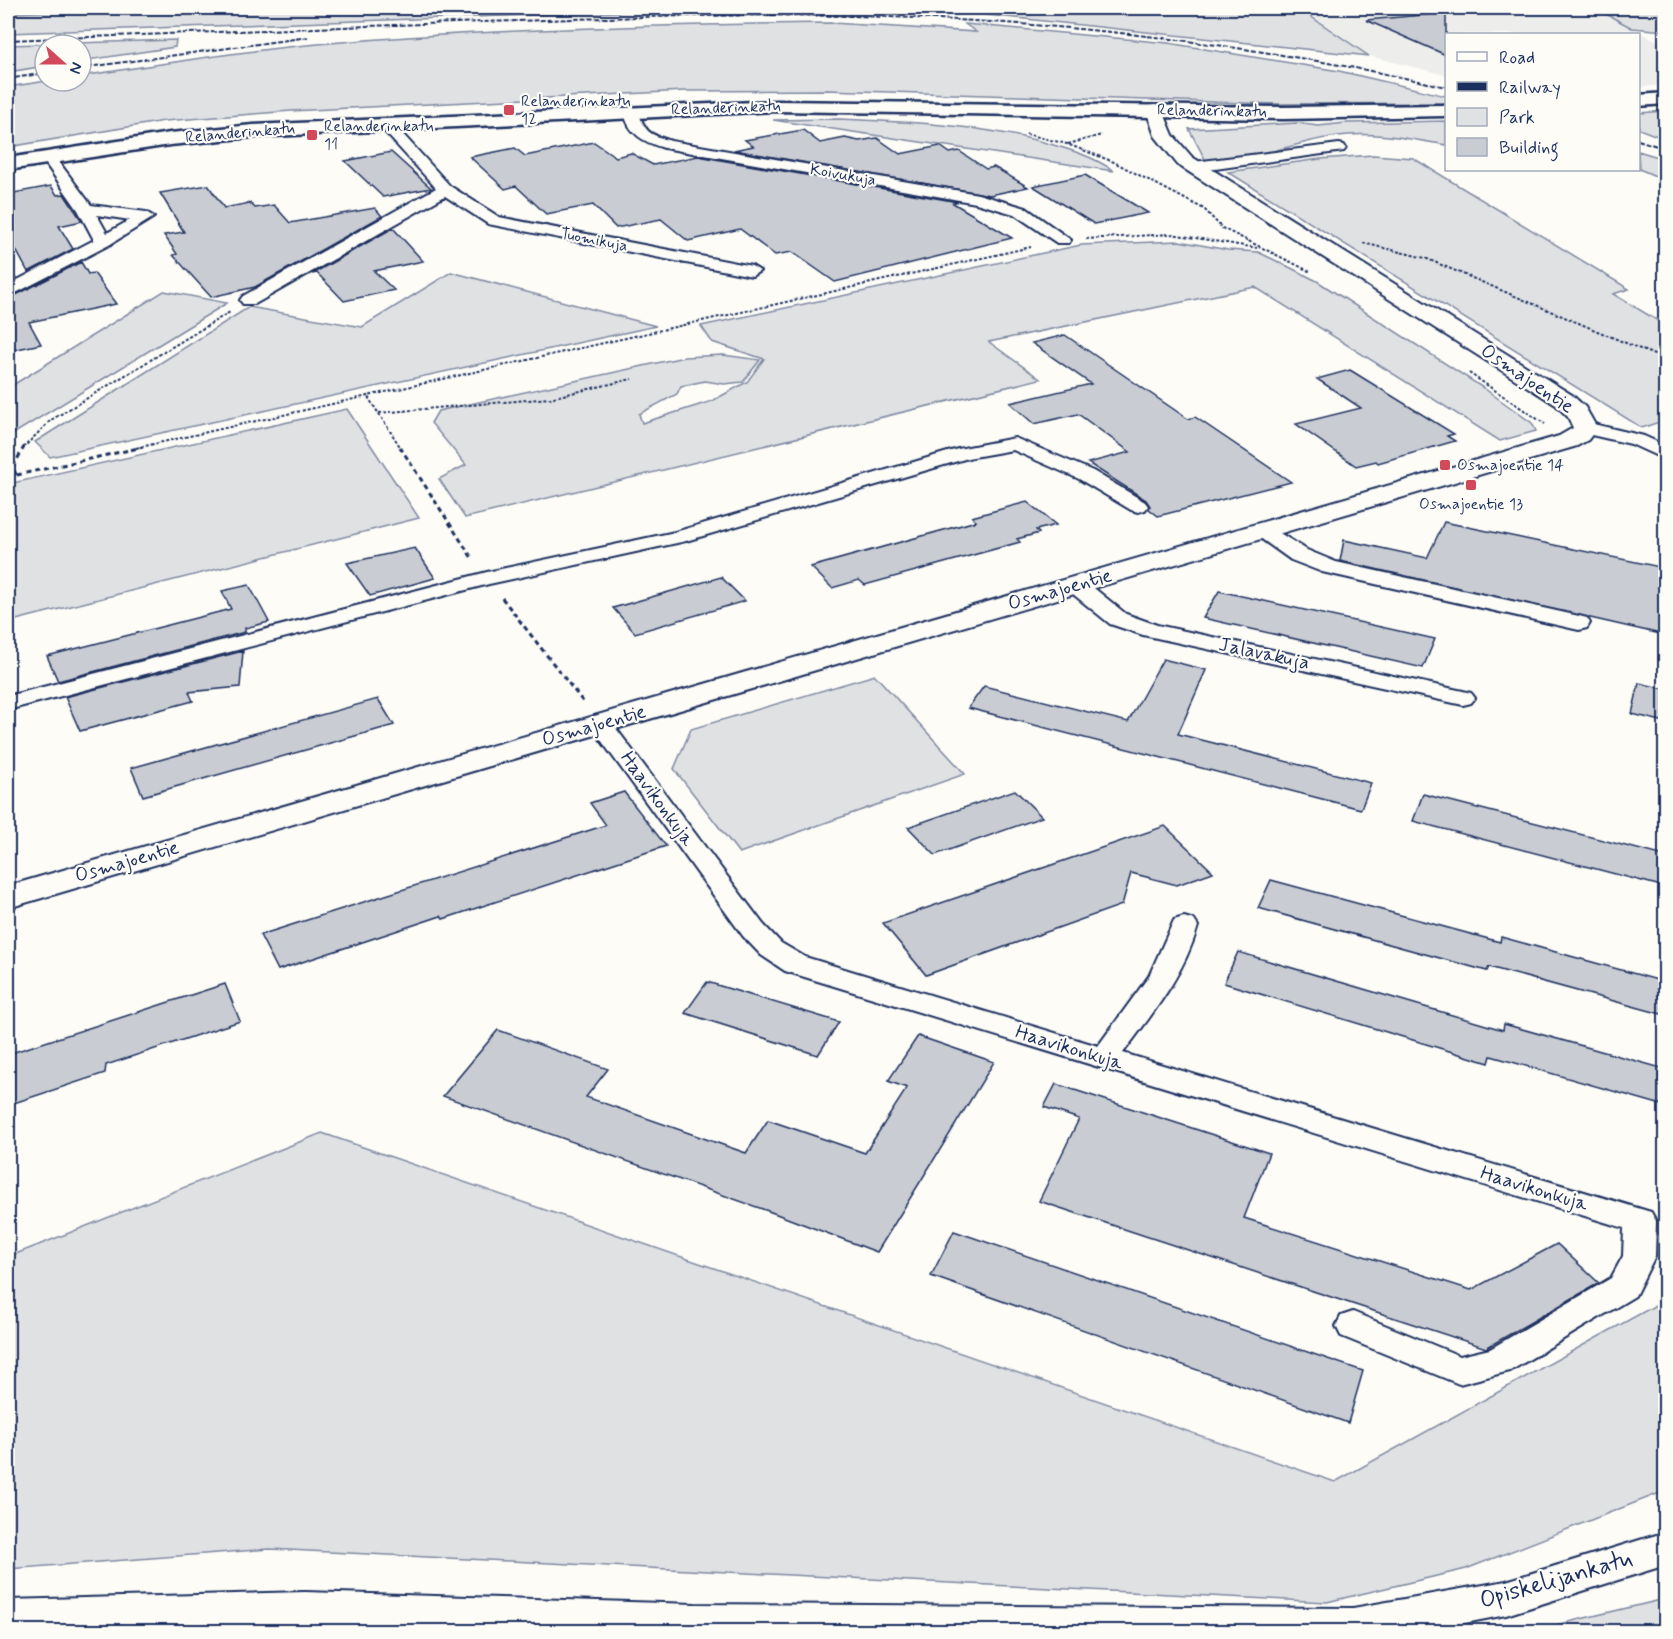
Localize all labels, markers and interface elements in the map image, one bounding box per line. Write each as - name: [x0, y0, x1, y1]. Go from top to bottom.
- north arrow: [33, 33, 93, 93]
- legend: [1445, 33, 1640, 171]
- text: Road: [1499, 46, 1535, 70]
- text: N: [64, 59, 87, 77]
- text: Railway: [1499, 76, 1561, 100]
- place label: Relanderinkatu 12: [521, 91, 631, 130]
- street label: Relanderinkatu: [671, 96, 782, 120]
- street label: Relanderinkatu: [1157, 100, 1268, 122]
- marker: Relanderinkatu 12: [502, 103, 516, 117]
- text: Park: [1499, 106, 1535, 130]
- place label: Relanderinkatu 11: [324, 116, 434, 155]
- street label: Relanderinkatu: [184, 118, 296, 148]
- marker: Relanderinkatu 11: [305, 128, 319, 142]
- text: Building: [1499, 136, 1559, 162]
- street label: Koivukuja: [808, 159, 878, 191]
- street label: Tuomikuja: [559, 223, 629, 257]
- street label: Osmajoentie: [1475, 338, 1579, 420]
- place label: Osmajoentie 14: [1457, 455, 1564, 476]
- marker: Osmajoentie 14: [1438, 458, 1452, 472]
- marker: Osmajoentie 13: [1464, 478, 1478, 492]
- place label: Osmajoentie 13: [1419, 494, 1523, 515]
- street label: Osmajoentie: [1005, 562, 1115, 618]
- street label: Jalavakuja: [1216, 631, 1312, 677]
- street label: Osmajoentie: [539, 698, 649, 754]
- street label: Haavikonkuja: [613, 746, 701, 853]
- street label: Osmajoentie: [72, 834, 182, 890]
- street label: Haavikonkuja: [1012, 1019, 1127, 1077]
- street label: Haavikonkuja: [1477, 1160, 1592, 1218]
- street label: Opiskelijankatu: [1476, 1543, 1636, 1617]

